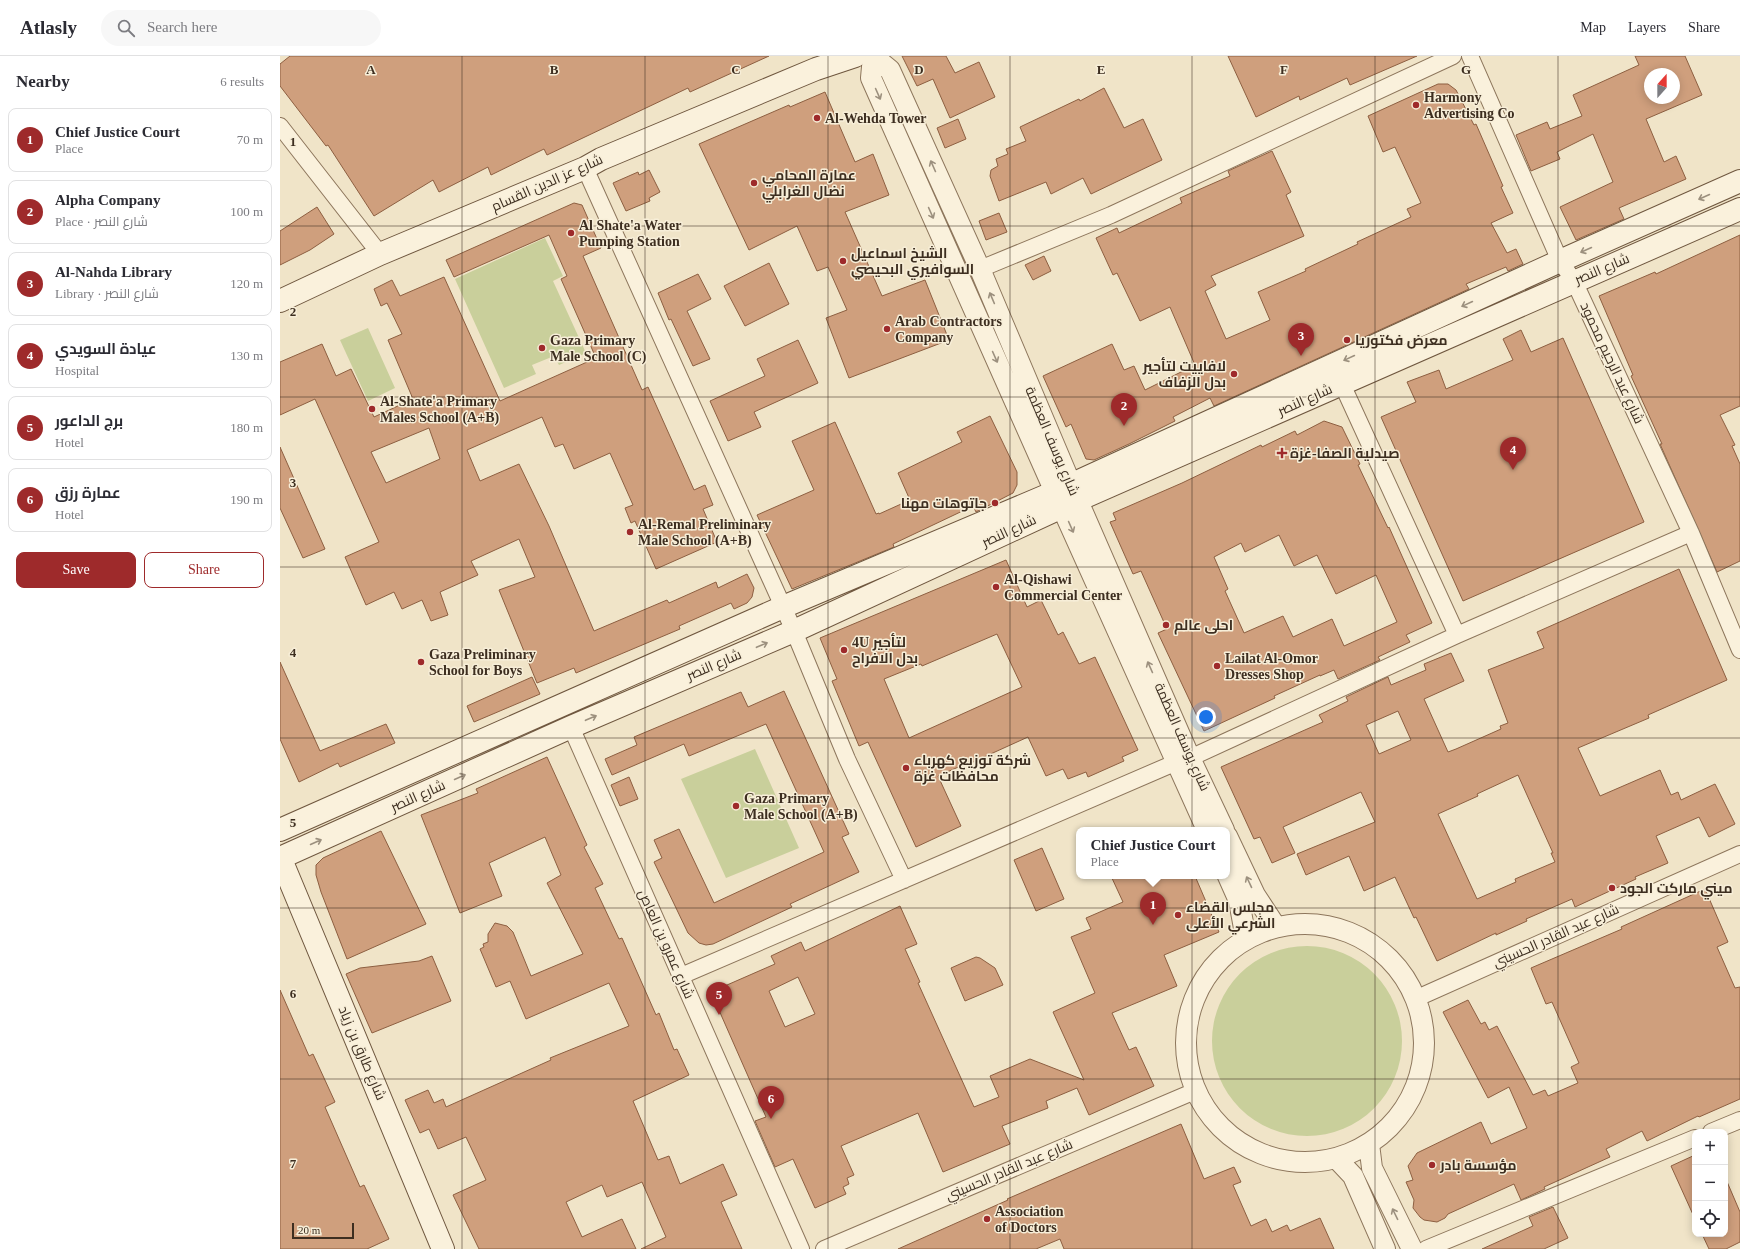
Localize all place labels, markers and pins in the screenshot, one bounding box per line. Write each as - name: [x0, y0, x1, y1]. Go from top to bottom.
- place label: Harmony Advertising Co: [1424, 90, 1515, 121]
- marker: Harmony Advertising Co: [1411, 100, 1421, 110]
- place label: Al-Wehda Tower: [825, 111, 927, 126]
- marker: Al-Wehda Tower: [812, 113, 822, 123]
- place label: عمارة المحامي نضال الغرابلي: [762, 168, 856, 203]
- marker: عمارة المحامي نضال الغرابلي: [749, 178, 759, 188]
- place label: Al Shate'a Water Pumping Station: [579, 218, 681, 249]
- marker: Al Shate'a Water Pumping Station: [566, 228, 576, 238]
- place label: الشيخ اسماعيل السوافيري البحيصي: [851, 245, 974, 280]
- marker: الشيخ اسماعيل السوافيري البحيصي: [838, 256, 848, 266]
- place label: Arab Contractors Company: [895, 314, 1002, 345]
- pin: 3: [1288, 323, 1314, 356]
- marker: Arab Contractors Company: [882, 324, 892, 334]
- place label: Gaza Primary Male School (C): [550, 333, 647, 365]
- place label: معرض فكتوريا: [1355, 333, 1448, 349]
- marker: معرض فكتوريا: [1342, 335, 1352, 345]
- marker: Gaza Primary Male School (C): [537, 343, 547, 353]
- place label: لافاييت لتأجير بدل الزفاف: [1142, 357, 1226, 391]
- marker: لافاييت لتأجير بدل الزفاف: [1229, 369, 1239, 379]
- pin: 2: [1111, 393, 1137, 426]
- place label: Al-Shate'a Primary Males School (A+B): [380, 394, 500, 426]
- marker: Al-Shate'a Primary Males School (A+B): [367, 404, 377, 414]
- pin: 4: [1500, 437, 1526, 470]
- place label: صيدلية الصفا-غزة: [1290, 446, 1400, 462]
- marker: صيدلية الصفا-غزة: [1277, 448, 1287, 458]
- place label: جاتوهات مهنا: [901, 496, 987, 512]
- marker: جاتوهات مهنا: [990, 498, 1000, 508]
- place label: Al-Remal Preliminary Male School (A+B): [638, 517, 771, 549]
- marker: Al-Remal Preliminary Male School (A+B): [625, 527, 635, 537]
- place label: Al-Qishawi Commercial Center: [1004, 572, 1122, 603]
- marker: Al-Qishawi Commercial Center: [991, 582, 1001, 592]
- place label: احلى عالم: [1174, 618, 1233, 635]
- marker: احلى عالم: [1161, 620, 1171, 630]
- place label: 4U لتأجير بدل الافراح: [852, 633, 918, 668]
- marker: 4U لتأجير بدل الافراح: [839, 645, 849, 655]
- place label: Gaza Preliminary School for Boys: [429, 647, 536, 678]
- place label: Lailat Al-Omor Dresses Shop: [1225, 651, 1318, 682]
- marker: Gaza Preliminary School for Boys: [416, 657, 426, 667]
- marker: Lailat Al-Omor Dresses Shop: [1212, 661, 1222, 671]
- place label: شركة توزيع كهرباء محافظات غزة: [914, 752, 1031, 785]
- marker: شركة توزيع كهرباء محافظات غزة: [901, 763, 911, 773]
- place label: Gaza Primary Male School (A+B): [744, 791, 858, 823]
- marker: Gaza Primary Male School (A+B): [731, 801, 741, 811]
- place label: ميني ماركت الجود: [1620, 881, 1732, 900]
- marker: ميني ماركت الجود: [1607, 883, 1617, 893]
- pin: 1: [1140, 892, 1166, 925]
- place label: مجلس القضاء الشرعي الأعلى: [1186, 900, 1275, 935]
- marker: مجلس القضاء الشرعي الأعلى: [1173, 910, 1183, 920]
- pin: 5: [706, 982, 732, 1015]
- pin: 6: [758, 1086, 784, 1119]
- place label: مؤسسة بادر: [1439, 1158, 1517, 1174]
- marker: مؤسسة بادر: [1427, 1160, 1437, 1170]
- place label: Association of Doctors: [995, 1204, 1064, 1235]
- marker: Association of Doctors: [982, 1214, 992, 1224]

